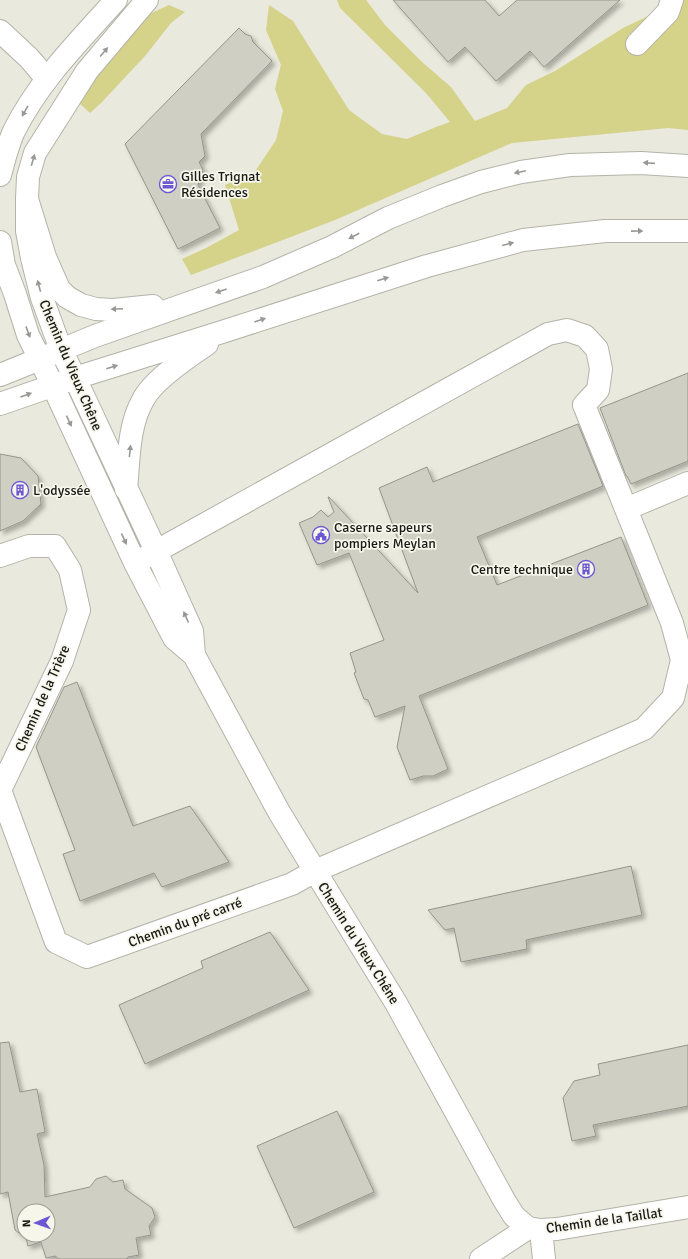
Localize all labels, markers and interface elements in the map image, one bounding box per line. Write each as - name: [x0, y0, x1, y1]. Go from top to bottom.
- one-way arrow: [99, 47, 108, 57]
- one-way arrow: [22, 105, 29, 117]
- one-way arrow: [30, 154, 36, 166]
- one-way arrow: [643, 160, 655, 167]
- place label: Gilles Trignat Résidences: [181, 168, 260, 201]
- one-way arrow: [514, 170, 526, 176]
- office icon: Gilles Trignat Résidences: [158, 174, 178, 194]
- one-way arrow: [631, 228, 644, 234]
- one-way arrow: [348, 233, 360, 239]
- one-way arrow: [502, 241, 514, 247]
- one-way arrow: [377, 276, 389, 282]
- one-way arrow: [36, 280, 42, 292]
- one-way arrow: [215, 288, 227, 294]
- street label: Chemin du Vieux Chêne: [35, 297, 106, 433]
- one-way arrow: [111, 306, 123, 313]
- one-way arrow: [254, 317, 266, 323]
- one-way arrow: [25, 327, 31, 339]
- one-way arrow: [107, 364, 119, 370]
- one-way arrow: [21, 392, 33, 398]
- one-way arrow: [66, 415, 72, 427]
- one-way arrow: [127, 445, 133, 457]
- building icon: L'odyssée: [10, 480, 30, 500]
- place label: L'odyssée: [33, 482, 91, 499]
- place label: Caserne sapeurs pompiers Meylan: [334, 519, 436, 552]
- public building icon: Caserne sapeurs pompiers Meylan: [311, 525, 331, 545]
- one-way arrow: [121, 533, 127, 544]
- building icon: Centre technique: [576, 559, 596, 579]
- place label: Centre technique: [471, 561, 573, 578]
- one-way arrow: [183, 611, 189, 623]
- street label: Chemin de la Trière: [11, 642, 74, 754]
- street label: Chemin du Vieux Chêne: [314, 879, 403, 1007]
- street label: Chemin du pré carré: [126, 894, 244, 951]
- north arrow: [16, 1203, 56, 1243]
- street label: Chemin de la Taillat: [545, 1204, 663, 1237]
- text: N: [20, 1219, 33, 1227]

